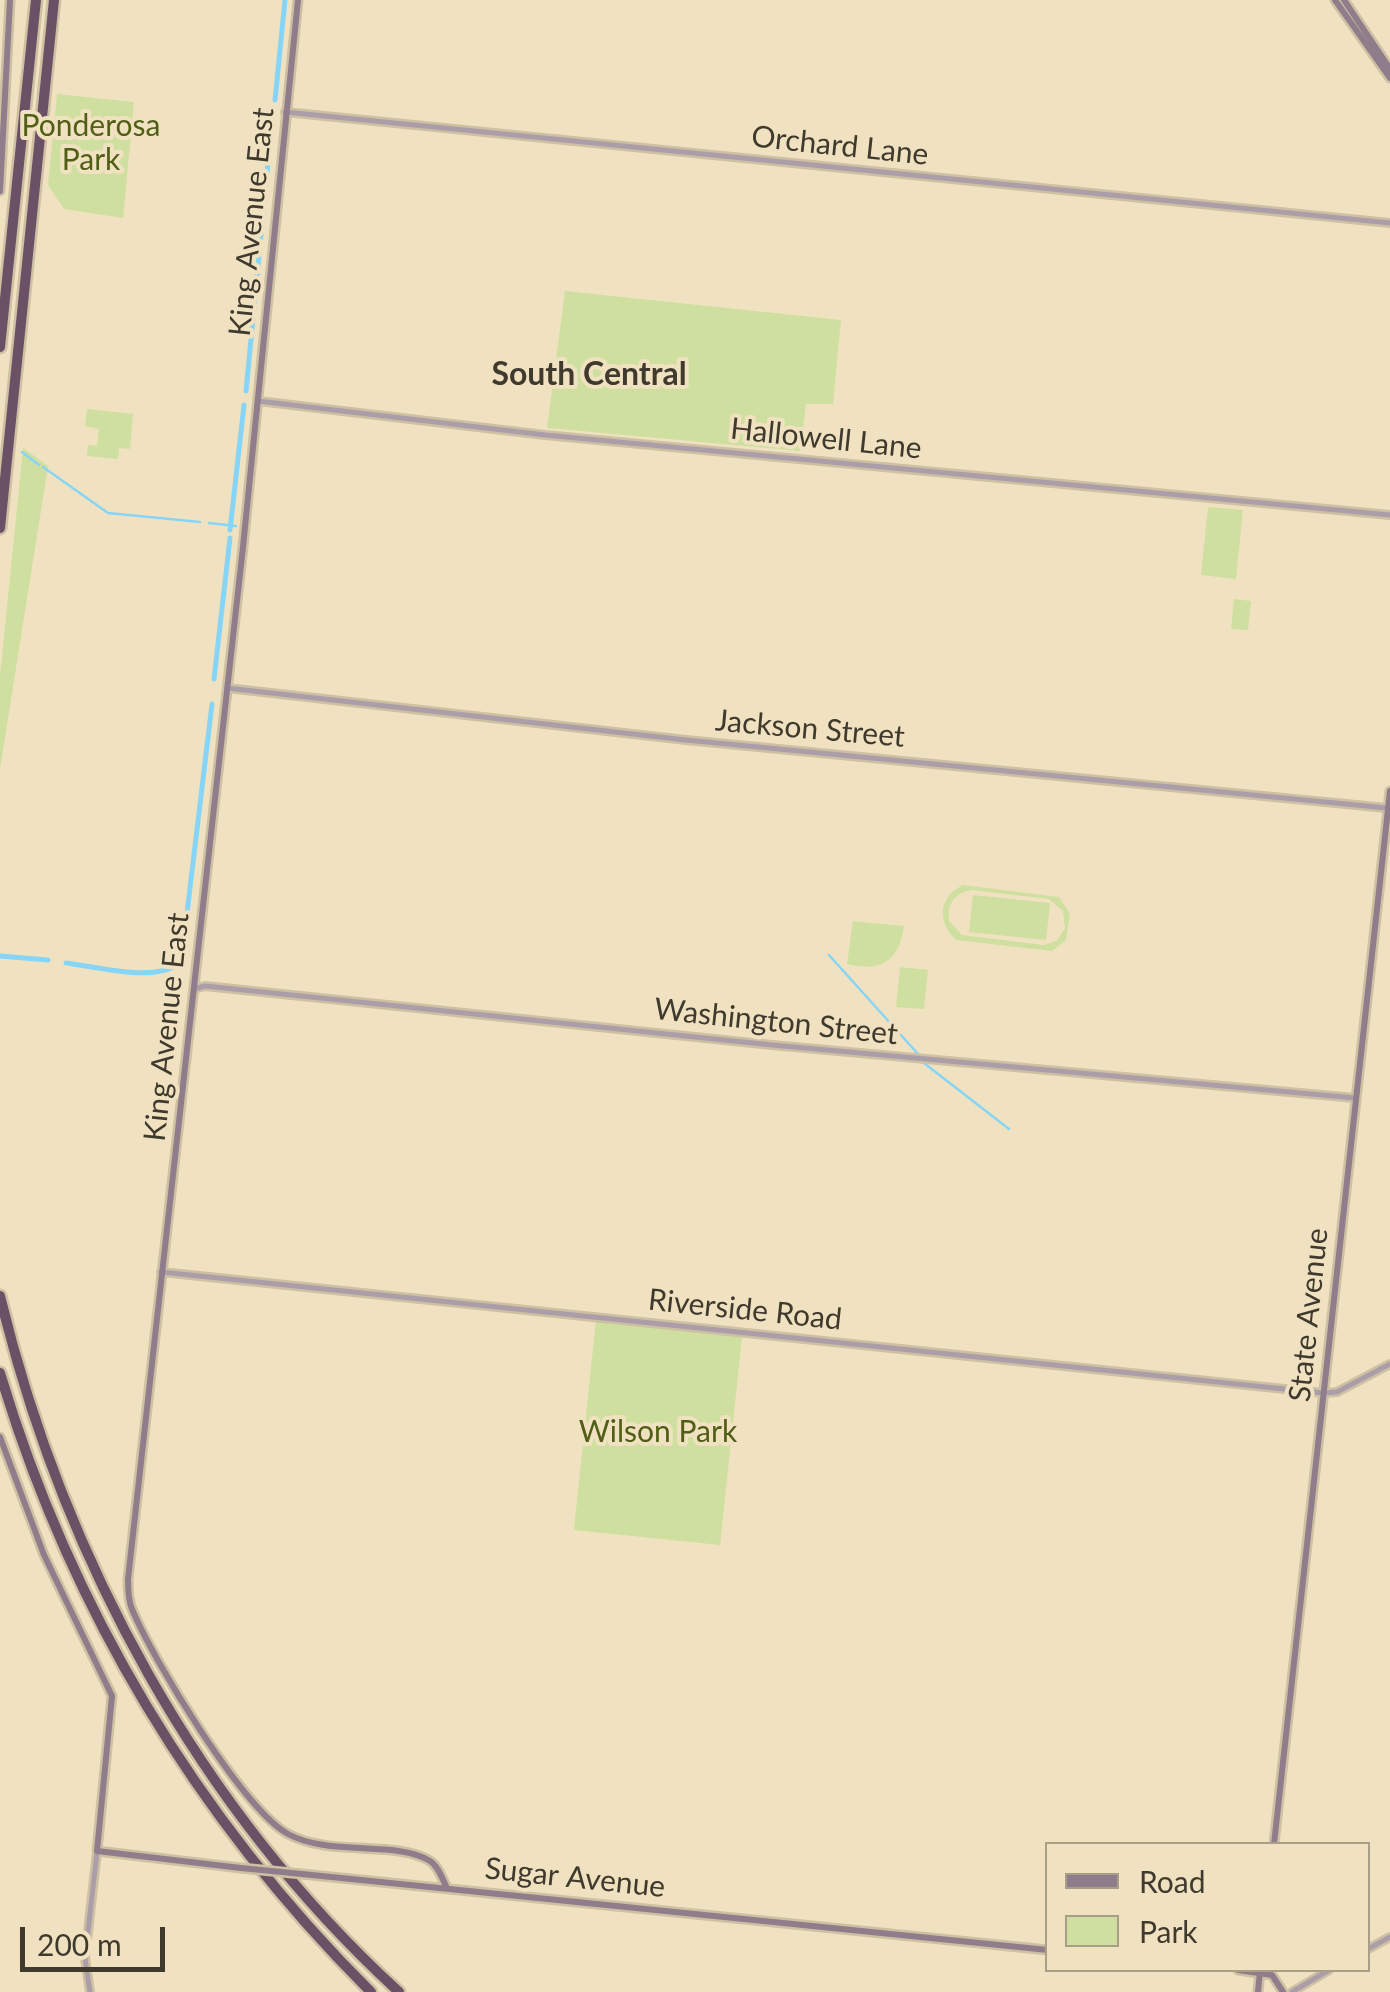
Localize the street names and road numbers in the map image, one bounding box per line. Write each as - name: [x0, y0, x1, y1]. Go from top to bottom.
- street label: King Avenue East: [222, 106, 282, 338]
- street label: Orchard Lane: [750, 119, 930, 173]
- street label: Hallowell Lane: [729, 411, 923, 467]
- street label: Jackson Street: [714, 703, 906, 755]
- street label: King Avenue East: [137, 911, 197, 1143]
- street label: Washington Street: [652, 991, 900, 1053]
- street label: State Avenue: [1282, 1226, 1336, 1404]
- street label: Riverside Road: [646, 1282, 844, 1338]
- street label: Sugar Avenue: [483, 1851, 667, 1905]

